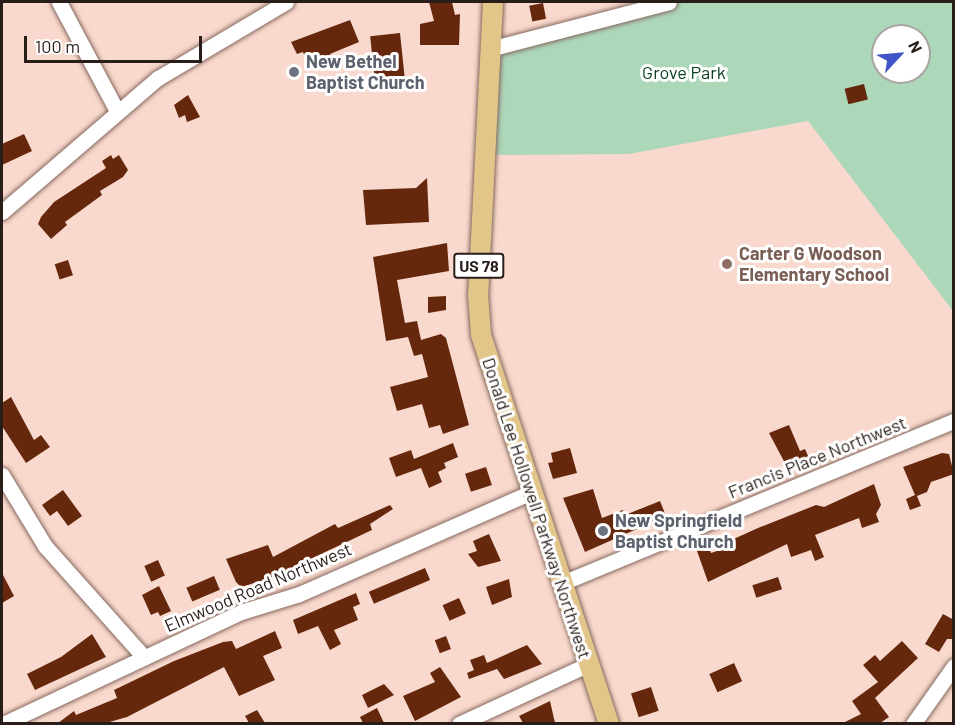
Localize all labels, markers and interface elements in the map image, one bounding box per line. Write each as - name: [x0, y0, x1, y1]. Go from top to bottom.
- scale bar: [27, 24, 206, 62]
- north arrow: [871, 24, 931, 84]
- text: 100 m: [35, 35, 80, 57]
- text: N: [905, 38, 927, 56]
- place label: New Bethel Baptist Church: [306, 51, 424, 94]
- park label: Grove Park: [642, 61, 726, 83]
- marker: New Bethel Baptist Church: [287, 65, 301, 79]
- place label: Carter G Woodson Elementary School: [739, 243, 889, 286]
- road number: US 78: [452, 253, 506, 279]
- marker: Carter G Woodson Elementary School: [720, 257, 734, 271]
- street label: Donald Lee Hollowell Parkway Northwest: [478, 355, 596, 661]
- street label: Francis Place Northwest: [725, 411, 909, 503]
- place label: New Springfield Baptist Church: [615, 510, 742, 552]
- marker: New Springfield Baptist Church: [596, 524, 610, 538]
- street label: Elmwood Road Northwest: [161, 538, 355, 636]

